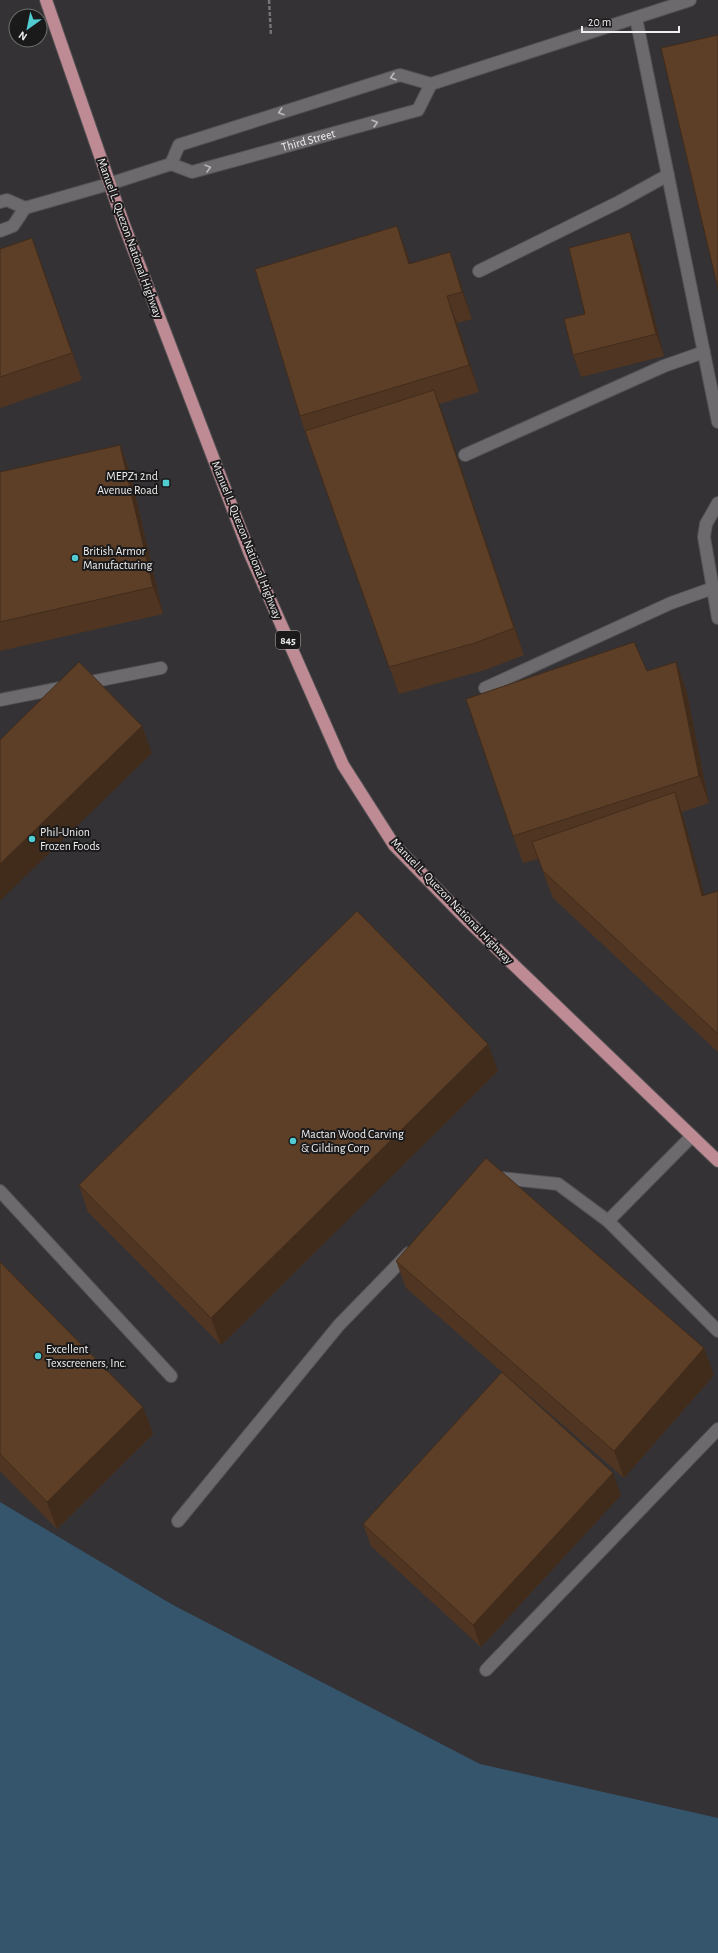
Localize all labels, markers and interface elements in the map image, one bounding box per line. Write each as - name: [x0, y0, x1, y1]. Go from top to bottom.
- north arrow: [8, 8, 48, 48]
- scale bar: [582, 8, 679, 34]
- text: 20 m: [588, 16, 611, 28]
- text: N: [17, 29, 29, 43]
- one-way arrow: [390, 72, 397, 81]
- one-way arrow: [278, 107, 285, 116]
- one-way arrow: [371, 119, 378, 128]
- street label: Third Street: [280, 127, 337, 153]
- street label: Manuel L. Quezon National Highway: [94, 156, 165, 320]
- one-way arrow: [204, 164, 211, 173]
- street label: Manuel L. Quezon National Highway: [209, 459, 284, 621]
- place label: MEPZ1 2nd Avenue Road: [97, 470, 158, 496]
- marker: MEPZ1 2nd Avenue Road: [161, 478, 171, 488]
- place label: British Armor Manufacturing: [83, 545, 152, 571]
- marker: British Armor Manufacturing: [70, 553, 80, 563]
- road number: 845: [276, 631, 300, 649]
- place label: Phil-Union Frozen Foods: [40, 826, 100, 852]
- marker: Phil-Union Frozen Foods: [27, 834, 37, 844]
- street label: Manuel L. Quezon National Highway: [388, 836, 515, 967]
- place label: Mactan Wood Carving & Gilding Corp: [301, 1128, 404, 1154]
- marker: Mactan Wood Carving & Gilding Corp: [288, 1136, 298, 1146]
- place label: Excellent Texscreeners, Inc.: [46, 1343, 127, 1369]
- marker: Excellent Texscreeners, Inc.: [33, 1351, 43, 1361]

